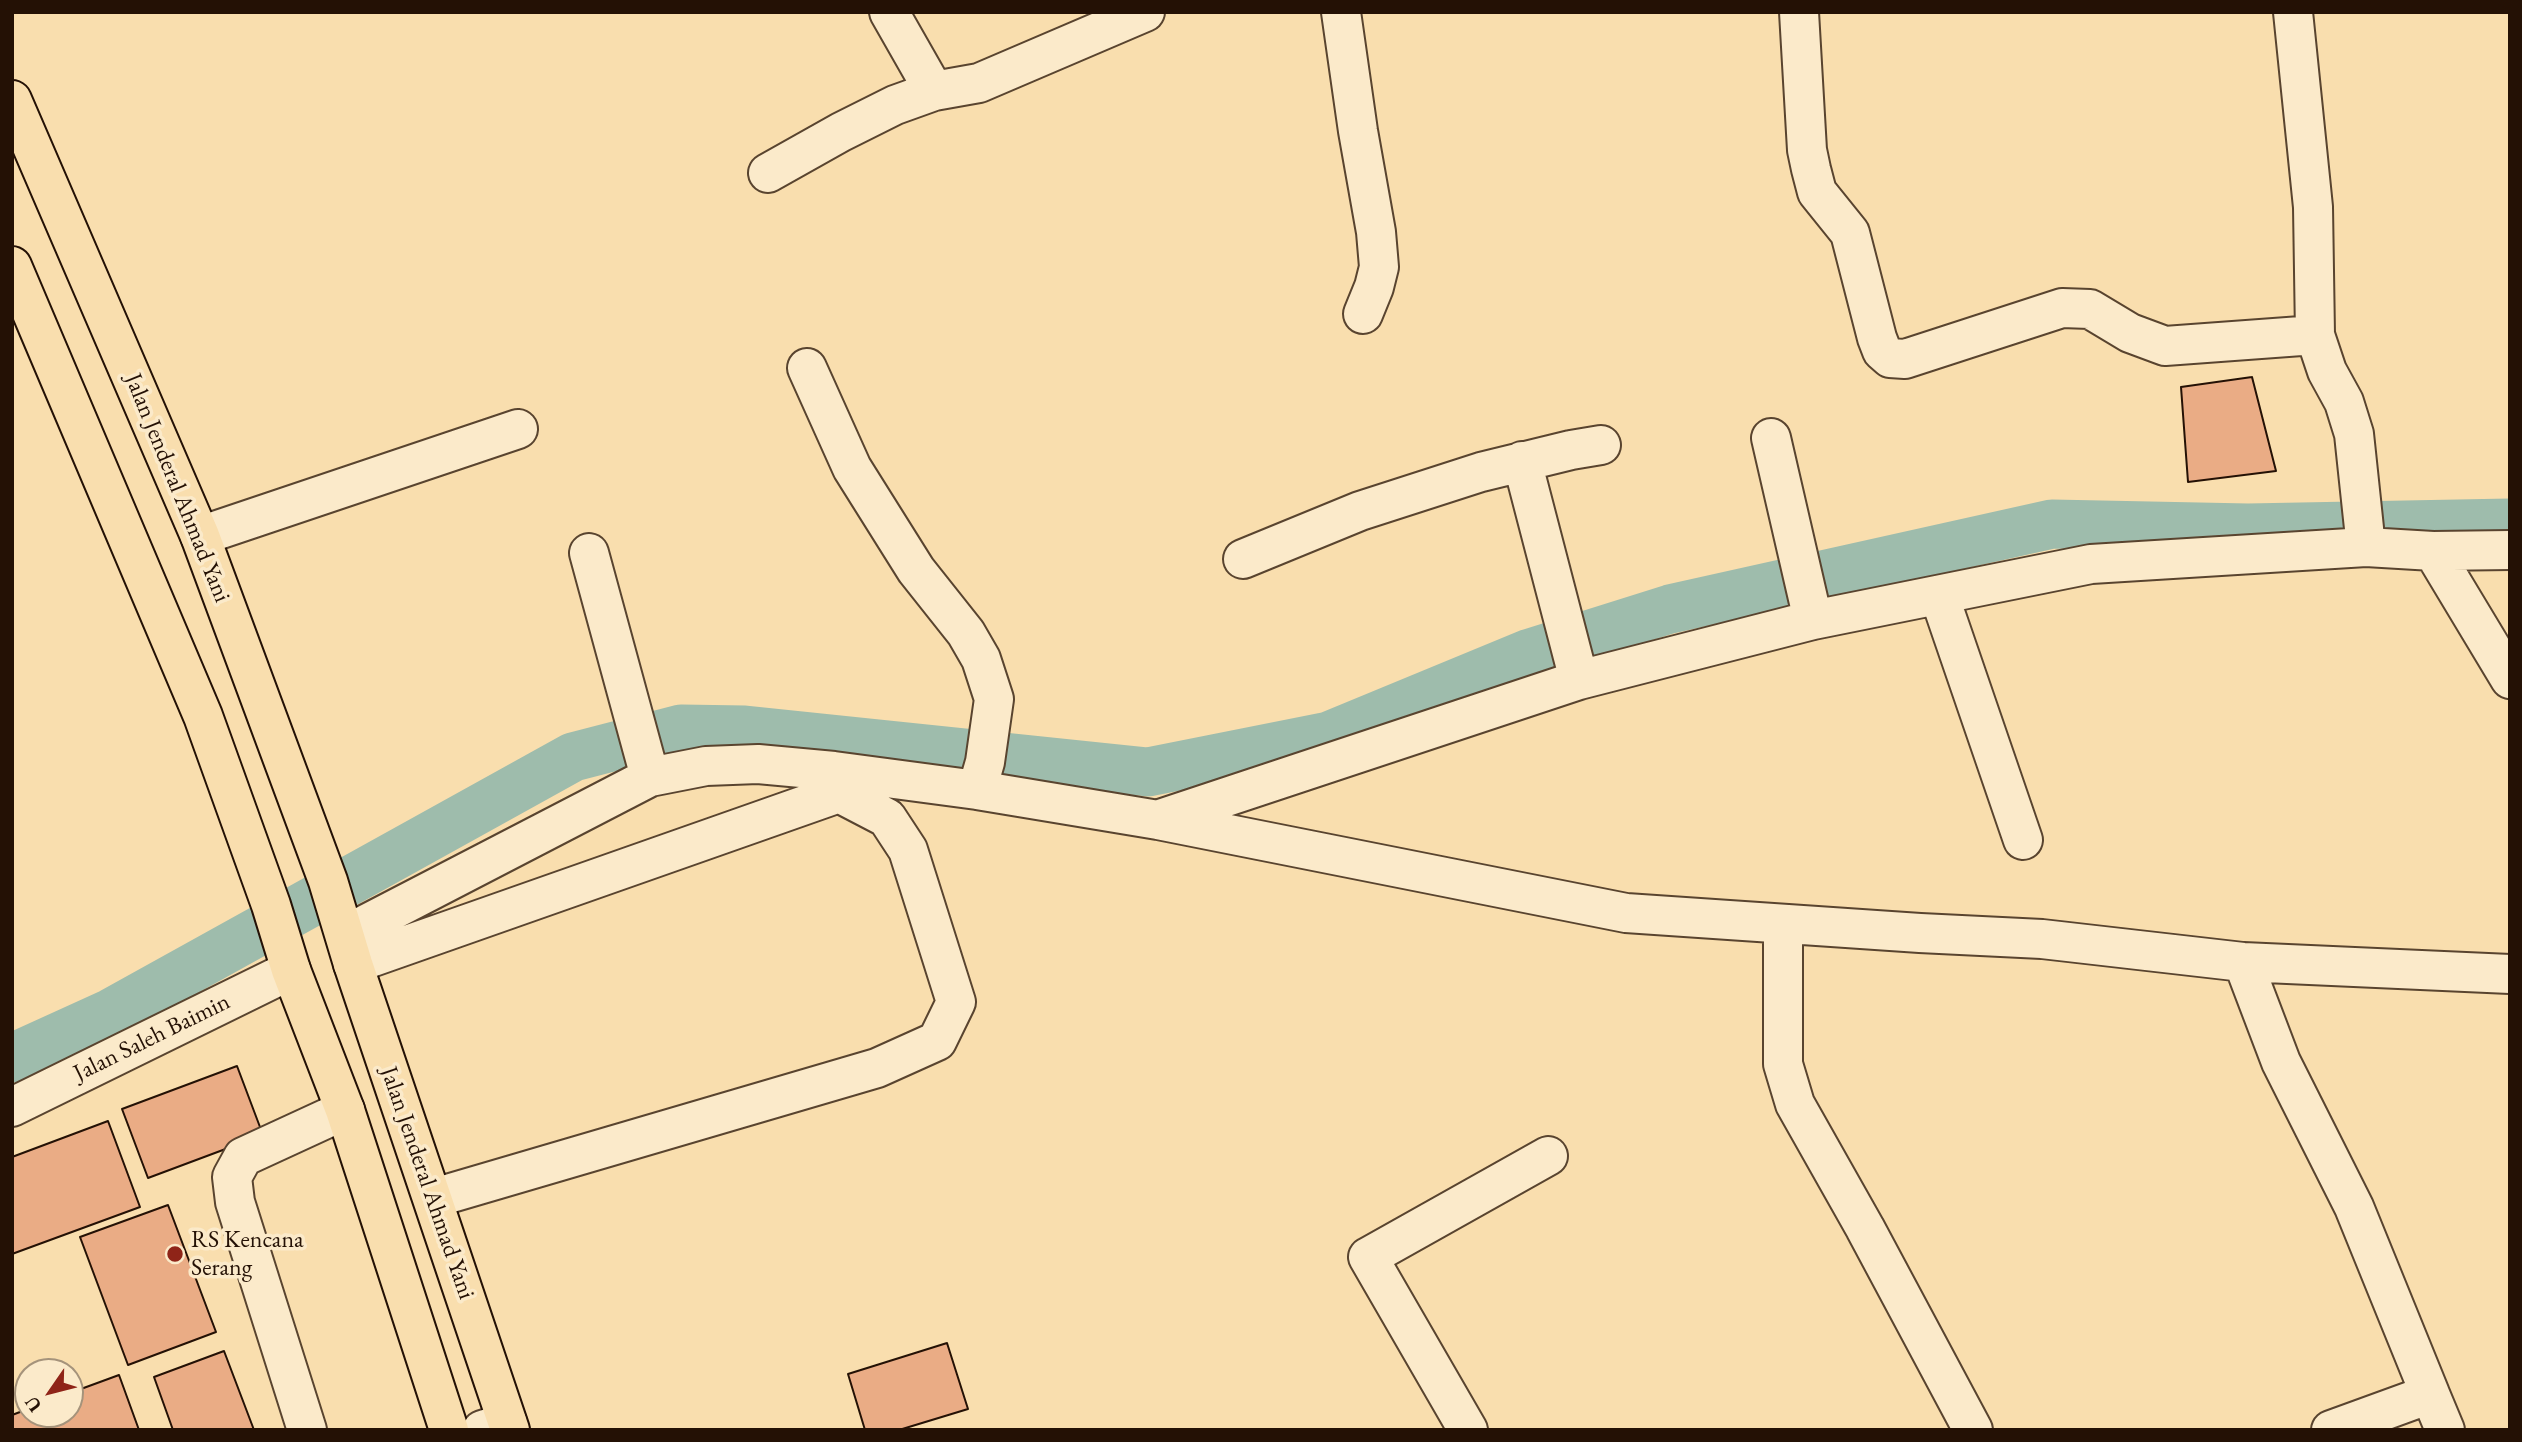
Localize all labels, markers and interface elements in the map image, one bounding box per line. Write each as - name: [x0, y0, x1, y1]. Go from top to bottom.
- street label: Jalan Jenderal Ahmad Yani: [118, 369, 236, 607]
- street label: Jalan Saleh Baimin: [69, 988, 235, 1088]
- street label: Jalan Jenderal Ahmad Yani: [374, 1063, 480, 1303]
- place label: RS Kencana Serang: [191, 1226, 304, 1282]
- marker: RS Kencana Serang: [165, 1244, 185, 1264]
- north arrow: [14, 1358, 84, 1428]
- text: U: [19, 1391, 47, 1417]

